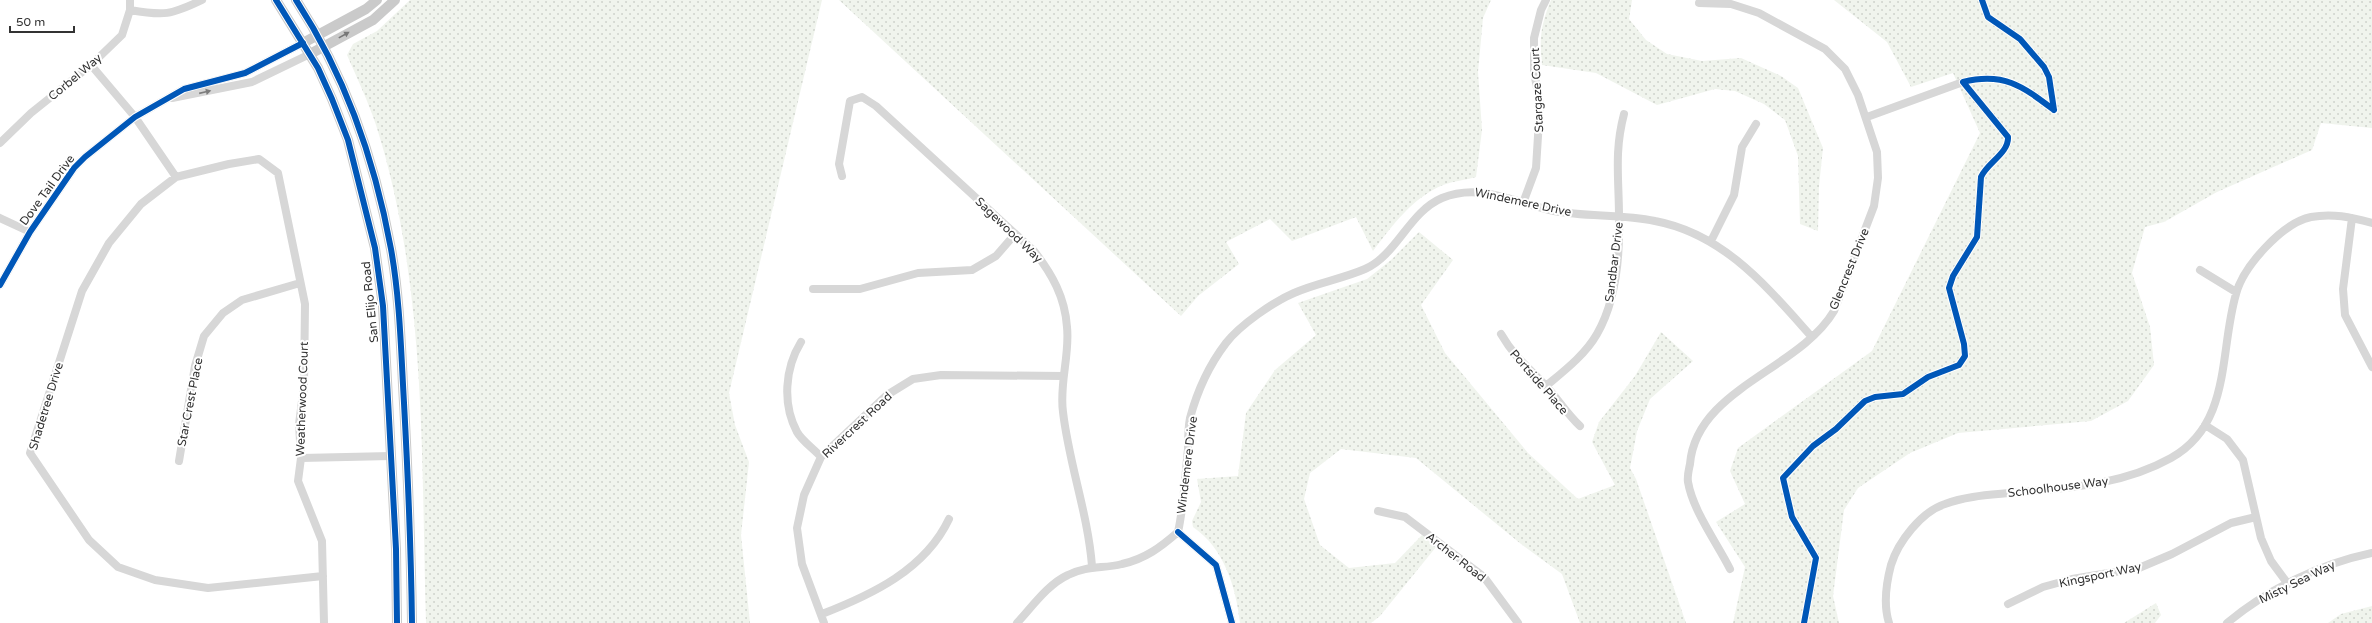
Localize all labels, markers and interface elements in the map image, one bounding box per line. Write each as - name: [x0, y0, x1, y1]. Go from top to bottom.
- scale bar: [10, 8, 74, 34]
- text: 50 m: [16, 15, 45, 29]
- one-way arrow: [338, 32, 350, 39]
- street label: Stargaze Court: [1528, 47, 1546, 133]
- street label: Corbel Way: [46, 50, 105, 103]
- one-way arrow: [199, 89, 212, 95]
- street label: Dove Tail Drive: [17, 152, 77, 228]
- street label: Windemere Drive: [1473, 185, 1573, 219]
- street label: Sagewood Way: [973, 194, 1046, 266]
- street label: Sandbar Drive: [1602, 221, 1626, 303]
- street label: Glencrest Drive: [1826, 226, 1872, 312]
- street label: San Elijo Road: [359, 261, 381, 343]
- street label: Weatherwood Court: [293, 341, 311, 457]
- street label: Portside Place: [1507, 347, 1571, 417]
- street label: Star Crest Place: [175, 356, 205, 447]
- street label: Shadetree Drive: [26, 360, 66, 452]
- street label: Rivercrest Road: [819, 389, 895, 461]
- street label: Windemere Drive: [1174, 415, 1200, 515]
- street label: Schoolhouse Way: [2007, 474, 2110, 500]
- street label: Archer Road: [1423, 529, 1489, 585]
- street label: Misty Sea Way: [2257, 557, 2338, 606]
- street label: Kingsport Way: [2058, 559, 2143, 591]

